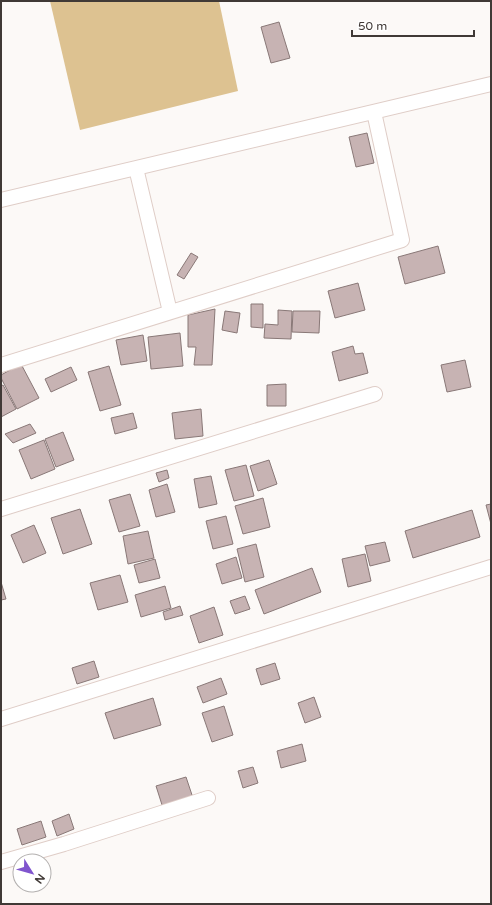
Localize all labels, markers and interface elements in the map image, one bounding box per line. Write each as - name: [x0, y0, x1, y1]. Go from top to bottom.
- scale bar: [352, 12, 474, 38]
- text: 50 m: [358, 19, 387, 33]
- north arrow: [12, 853, 52, 893]
- text: N: [32, 871, 47, 886]

